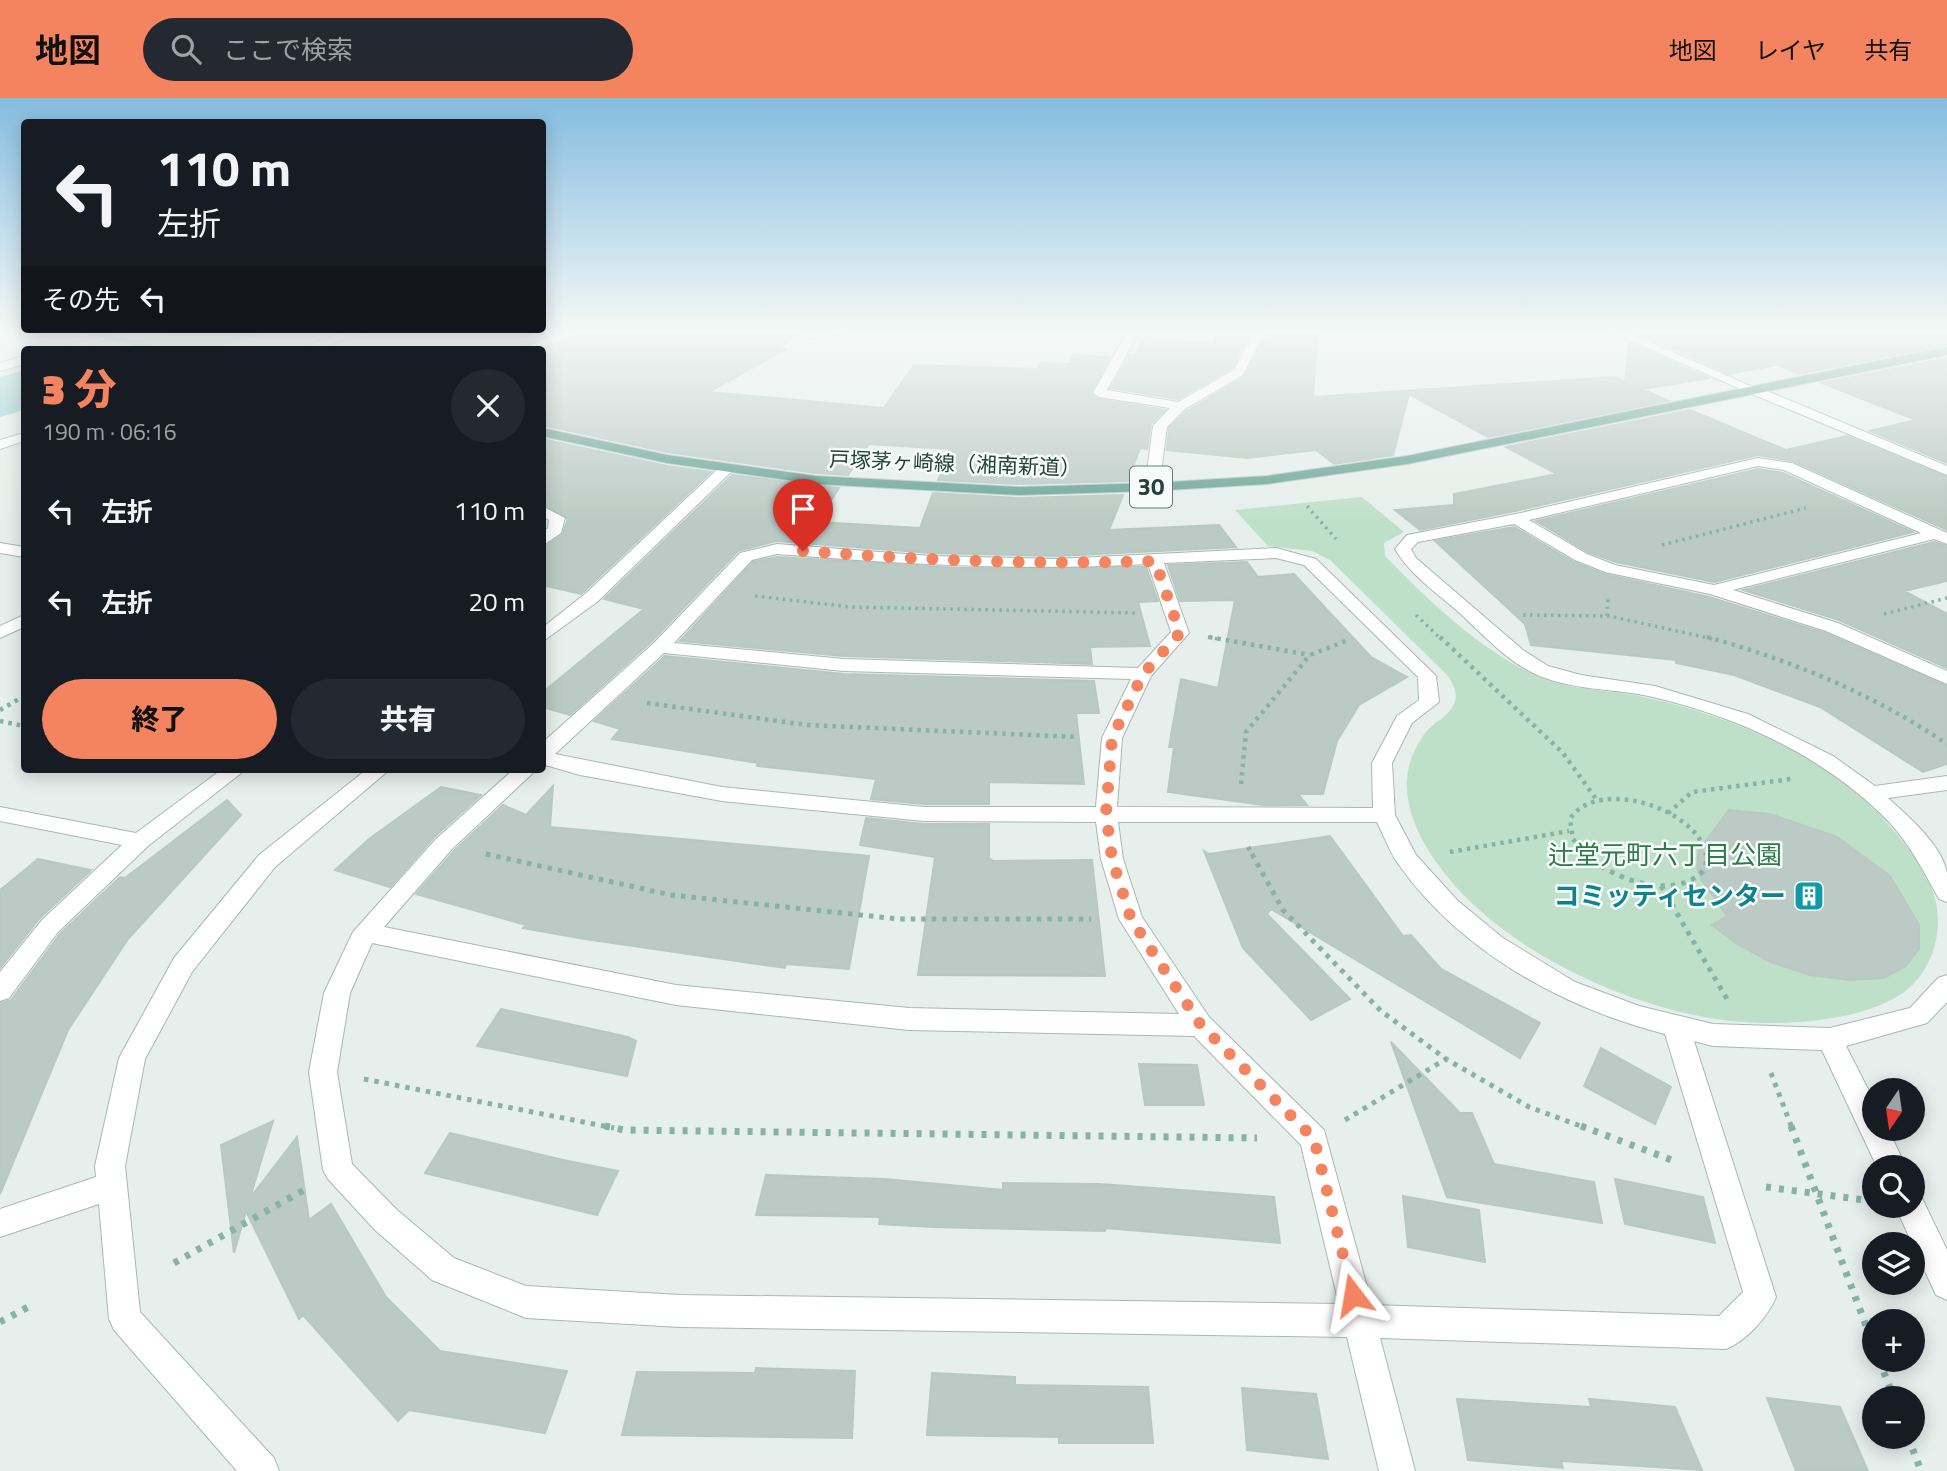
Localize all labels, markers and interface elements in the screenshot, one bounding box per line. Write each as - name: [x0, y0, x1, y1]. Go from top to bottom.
- search box: [143, 18, 633, 81]
- text: 地図: [35, 25, 101, 75]
- icon: search: [167, 30, 205, 68]
- text: ここで検索: [223, 30, 353, 69]
- text: 地図: [1669, 32, 1717, 68]
- text: レイヤ: [1755, 32, 1826, 68]
- text: 共有: [1864, 32, 1912, 68]
- text: 110 m: [157, 130, 291, 205]
- icon: left: [42, 147, 133, 238]
- text: 左折: [157, 199, 221, 247]
- text: その先: [42, 280, 120, 319]
- icon: left: [134, 280, 172, 318]
- text: 3 分: [42, 356, 116, 420]
- button: close: [451, 369, 525, 443]
- text: 190 m · 06:16: [42, 414, 177, 449]
- street label: 戸塚茅ヶ崎線（湘南新道）: [829, 443, 1082, 483]
- road number: 30: [1130, 466, 1172, 508]
- pin: [773, 479, 833, 551]
- icon: arrive: [784, 490, 822, 528]
- text: 110 m: [454, 491, 525, 530]
- icon: left: [42, 492, 80, 530]
- text: 左折: [101, 492, 153, 531]
- text: 20 m: [468, 582, 525, 621]
- icon: left: [42, 583, 80, 621]
- text: 左折: [101, 583, 153, 622]
- button: 終了: [42, 679, 277, 759]
- button: 共有: [291, 679, 525, 759]
- park label: 辻堂元町六丁目公園: [1548, 835, 1782, 874]
- place label: コミッティセンター: [1554, 876, 1786, 915]
- building icon: コミッティセンター: [1792, 879, 1826, 913]
- north arrow: [1862, 1078, 1925, 1141]
- map controls: [1862, 1078, 1925, 1449]
- button: search: [1862, 1155, 1925, 1218]
- button: layers: [1862, 1232, 1925, 1295]
- position arrow: [1316, 1258, 1390, 1332]
- button: +: [1862, 1309, 1925, 1372]
- button: −: [1862, 1386, 1925, 1449]

